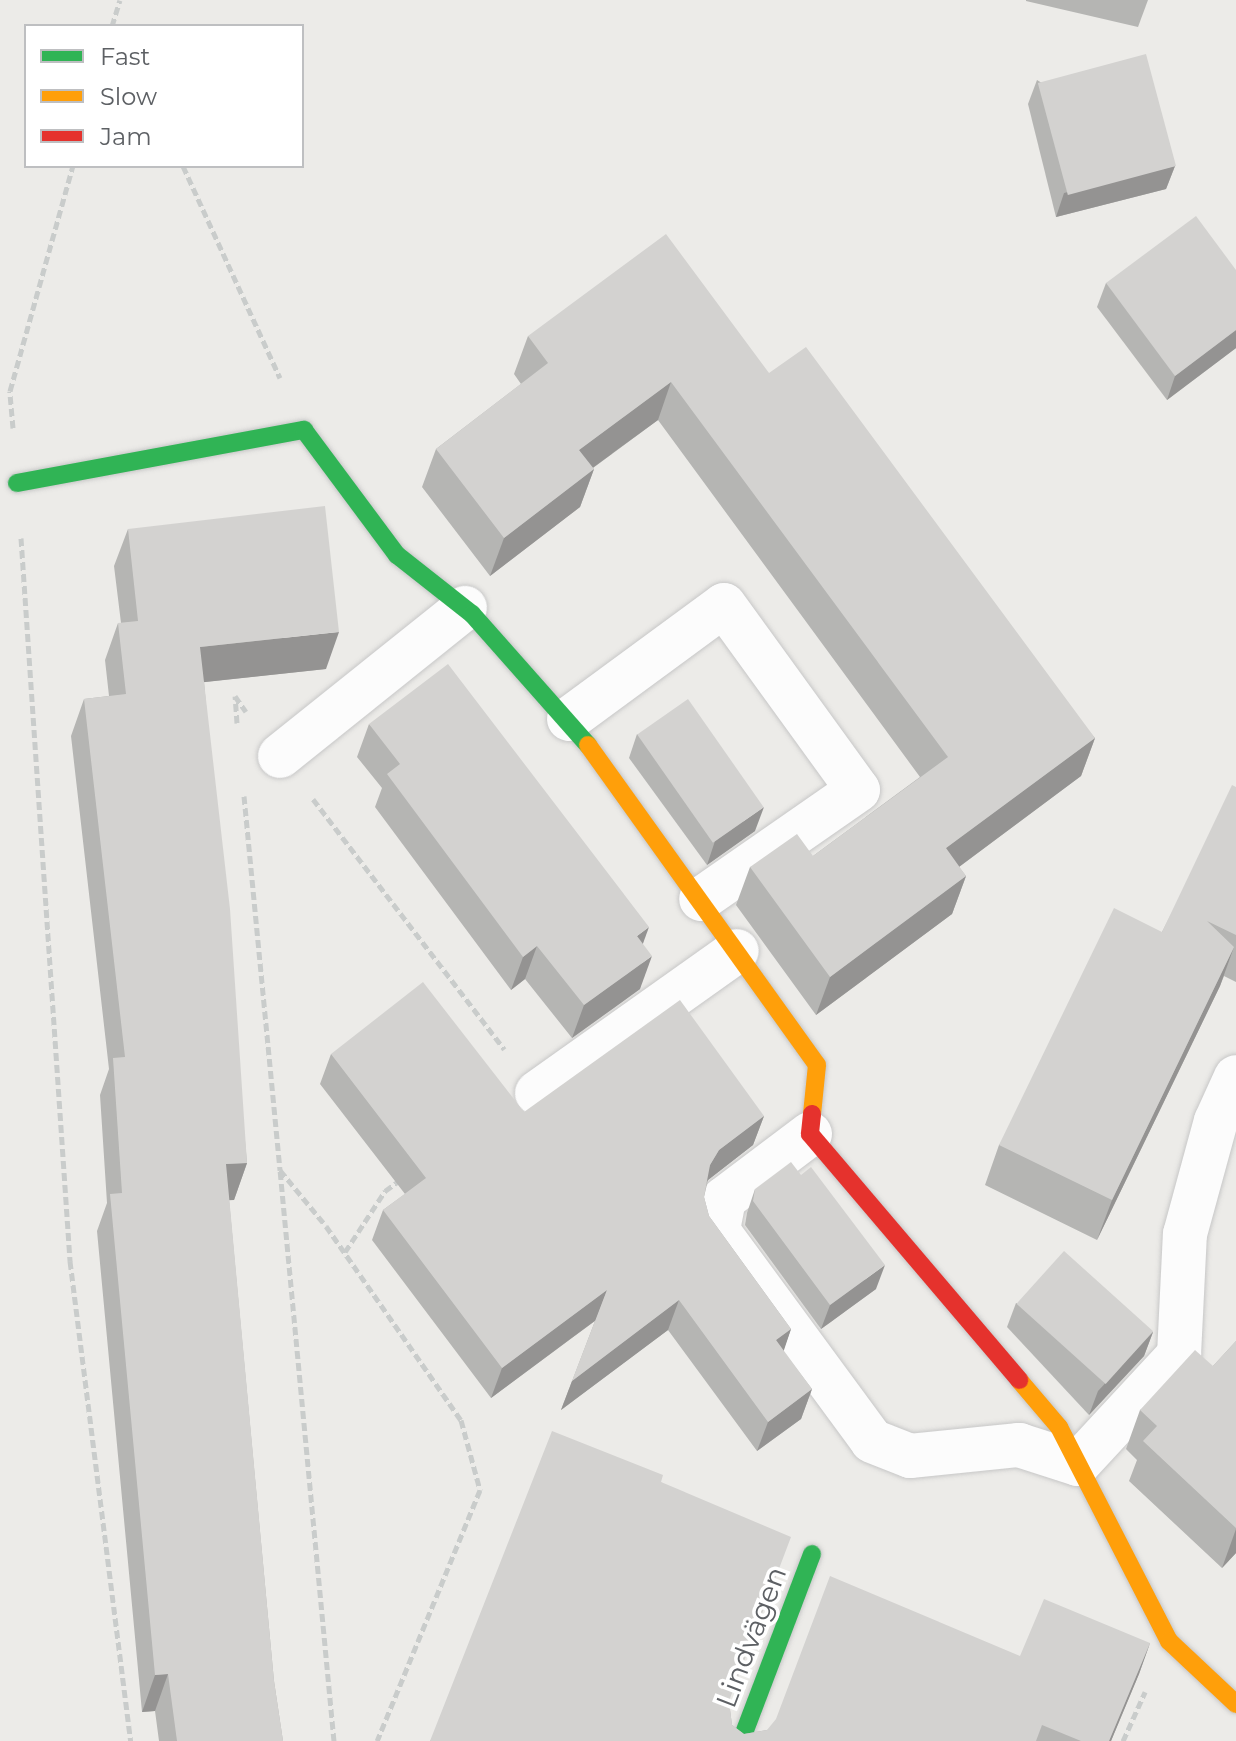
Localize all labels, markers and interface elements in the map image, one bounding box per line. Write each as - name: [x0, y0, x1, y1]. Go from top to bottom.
- legend: [24, 24, 304, 168]
- text: Fast: [100, 42, 150, 71]
- text: Slow: [100, 82, 157, 111]
- text: Jam: [100, 122, 152, 151]
- street label: Lindvägen: [709, 1562, 793, 1712]

